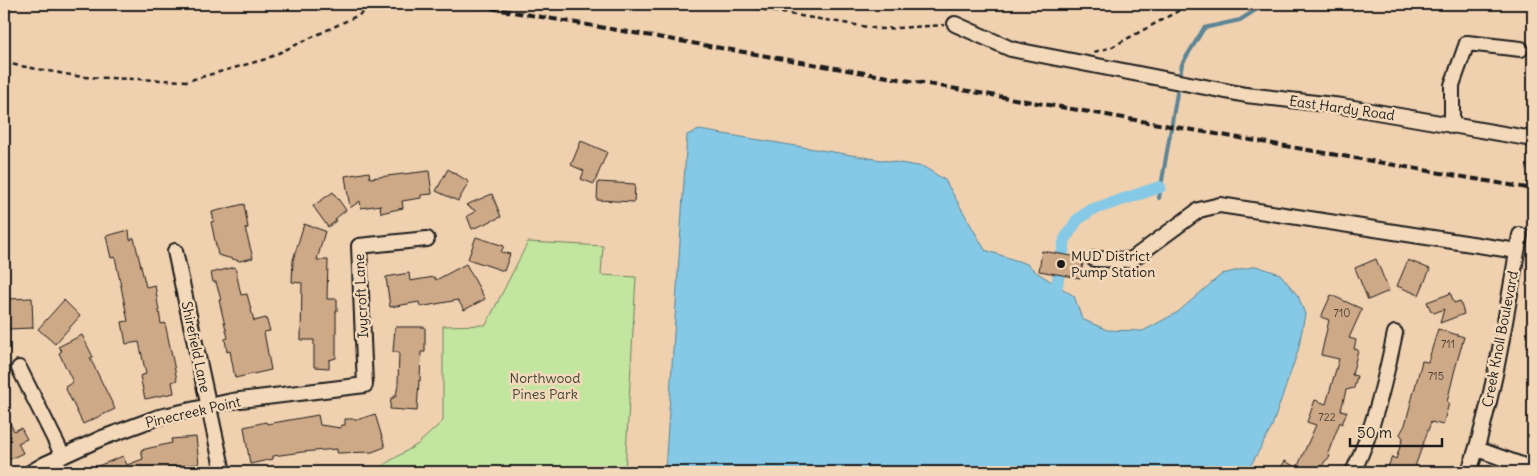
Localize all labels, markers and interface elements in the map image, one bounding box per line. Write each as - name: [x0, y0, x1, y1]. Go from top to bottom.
- street label: East Hardy Road: [1288, 92, 1396, 124]
- place label: MUD District Pump Station: [1071, 247, 1155, 281]
- street label: Ivycroft Lane: [350, 253, 372, 339]
- marker: MUD District Pump Station: [1055, 258, 1067, 270]
- street label: Creek Knoll Boulevard: [1478, 269, 1522, 409]
- street label: Shirefield Lane: [178, 300, 214, 394]
- house number: 710: [1334, 306, 1351, 320]
- house number: 711: [1441, 337, 1455, 351]
- park label: Northwood Pines Park: [510, 369, 580, 403]
- house number: 715: [1428, 369, 1444, 383]
- street label: Pinecreek Point: [144, 392, 243, 432]
- house number: 722: [1318, 410, 1336, 424]
- scale bar: [1350, 416, 1442, 448]
- text: 50 m: [1357, 423, 1392, 442]

